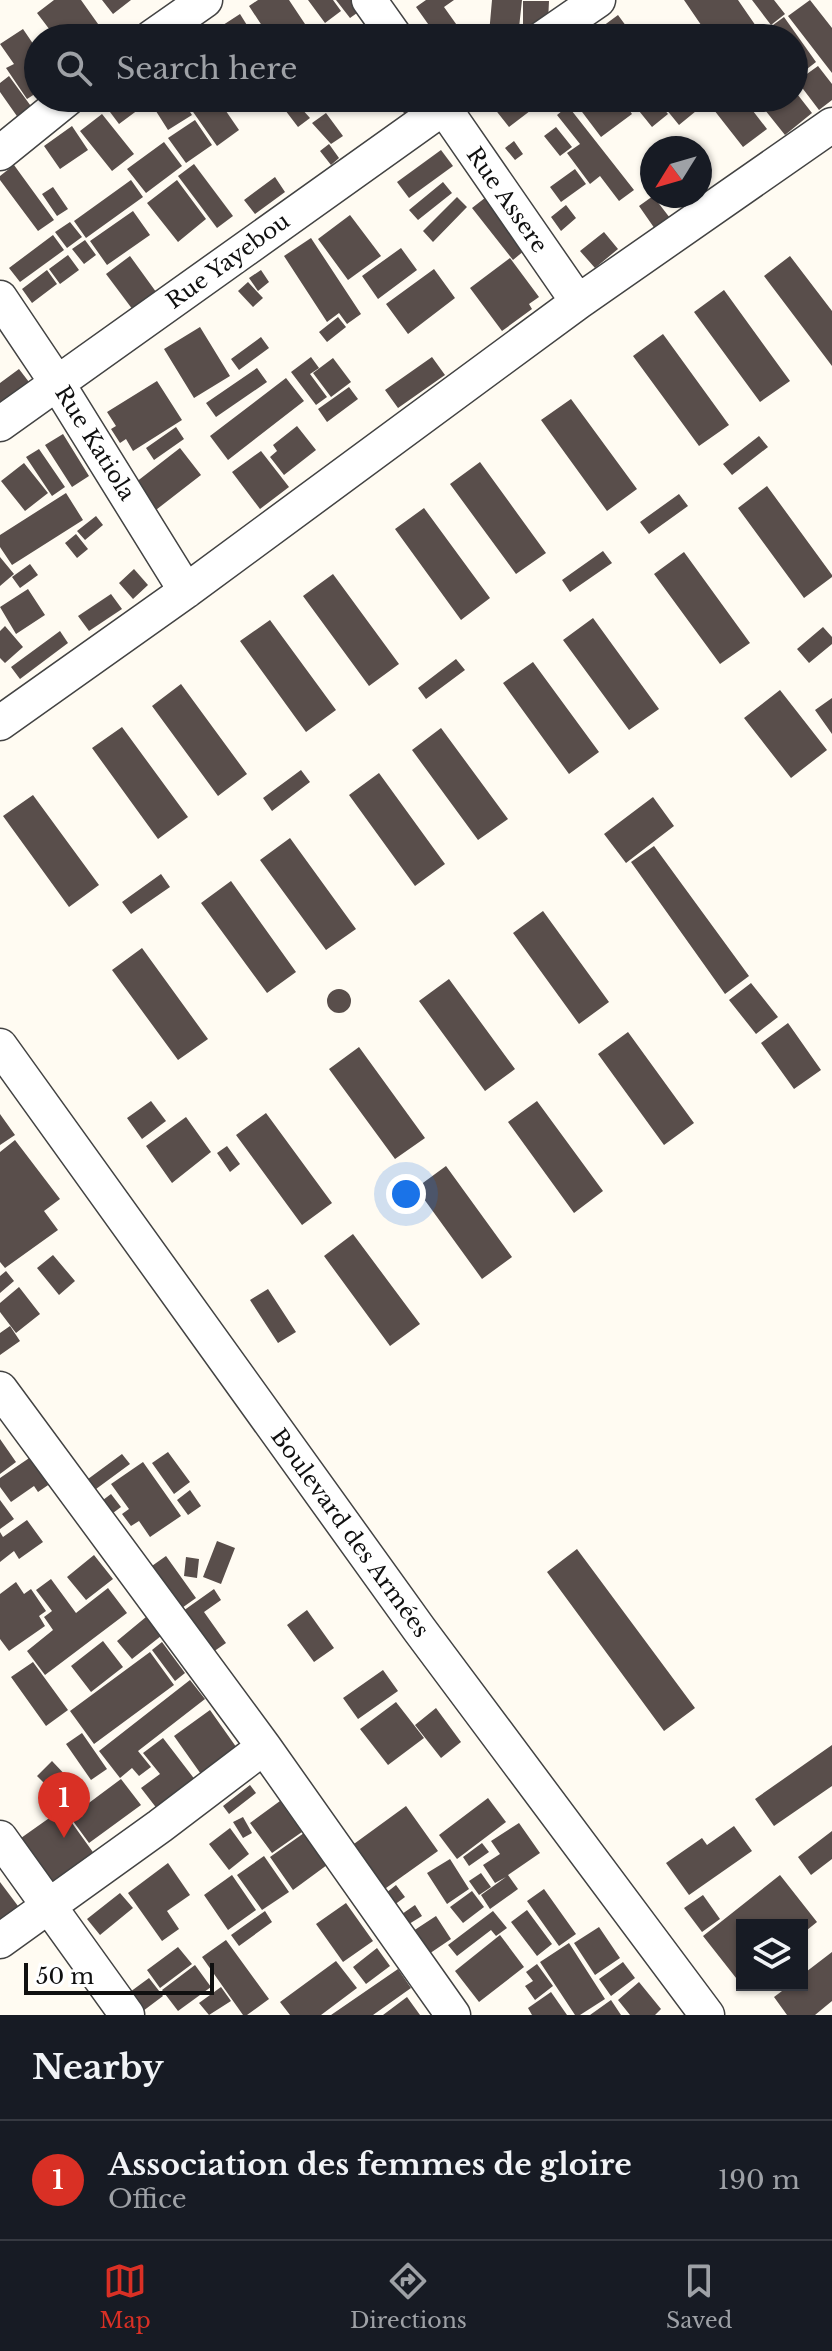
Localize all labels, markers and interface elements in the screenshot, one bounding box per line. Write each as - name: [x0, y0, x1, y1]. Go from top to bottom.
- search box: [24, 24, 808, 112]
- icon: search: [52, 46, 96, 90]
- text: Search here: [116, 50, 297, 87]
- north arrow: [640, 136, 712, 208]
- street label: Rue Assere: [461, 142, 553, 258]
- street label: Rue Yayebou: [161, 207, 295, 315]
- street label: Rue Katiola: [49, 381, 141, 506]
- your location: [386, 1174, 426, 1214]
- street label: Boulevard des Armées: [265, 1423, 435, 1643]
- pin: 1: [38, 1772, 90, 1838]
- map controls: [736, 1919, 808, 1991]
- button: layers: [736, 1919, 808, 1991]
- scale bar: [24, 1959, 214, 1995]
- text: 50 m: [36, 1963, 94, 1990]
- text: Nearby: [32, 2046, 164, 2088]
- text: Association des femmes de gloire: [108, 2146, 632, 2183]
- text: 1: [52, 2164, 64, 2196]
- text: 190 m: [718, 2164, 800, 2196]
- text: Office: [108, 2183, 187, 2215]
- tab: Map: [100, 2259, 151, 2334]
- tab: Directions: [350, 2259, 467, 2334]
- tab: Saved: [666, 2259, 732, 2334]

